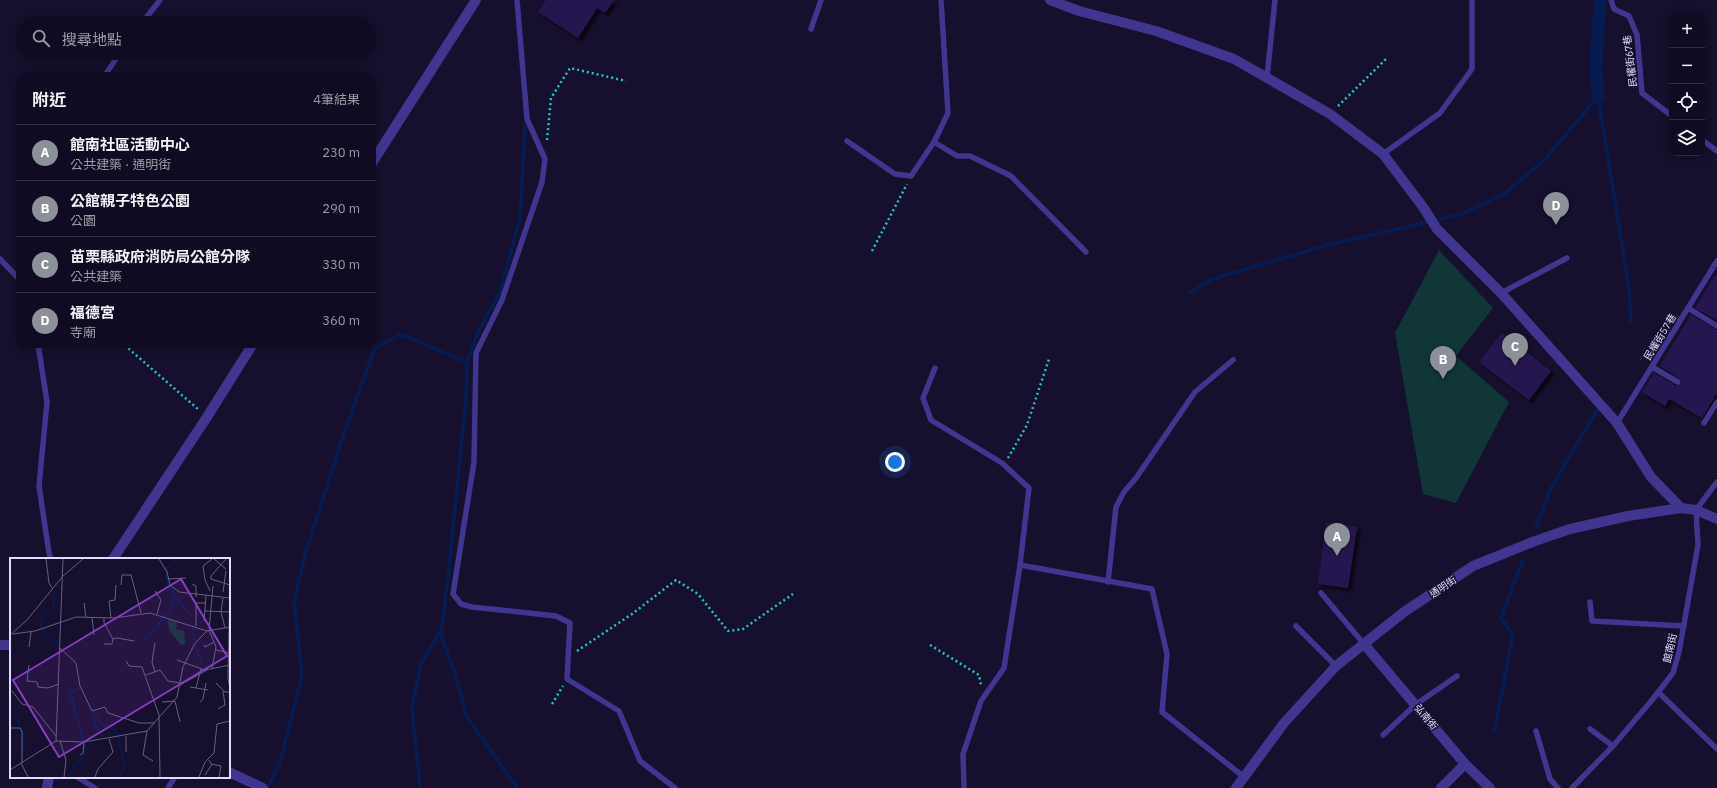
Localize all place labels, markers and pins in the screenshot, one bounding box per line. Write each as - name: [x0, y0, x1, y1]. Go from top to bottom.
- pin: D: [1543, 192, 1569, 225]
- pin: C: [1502, 333, 1528, 366]
- pin: B: [1430, 346, 1456, 379]
- pin: A: [1324, 523, 1350, 556]

